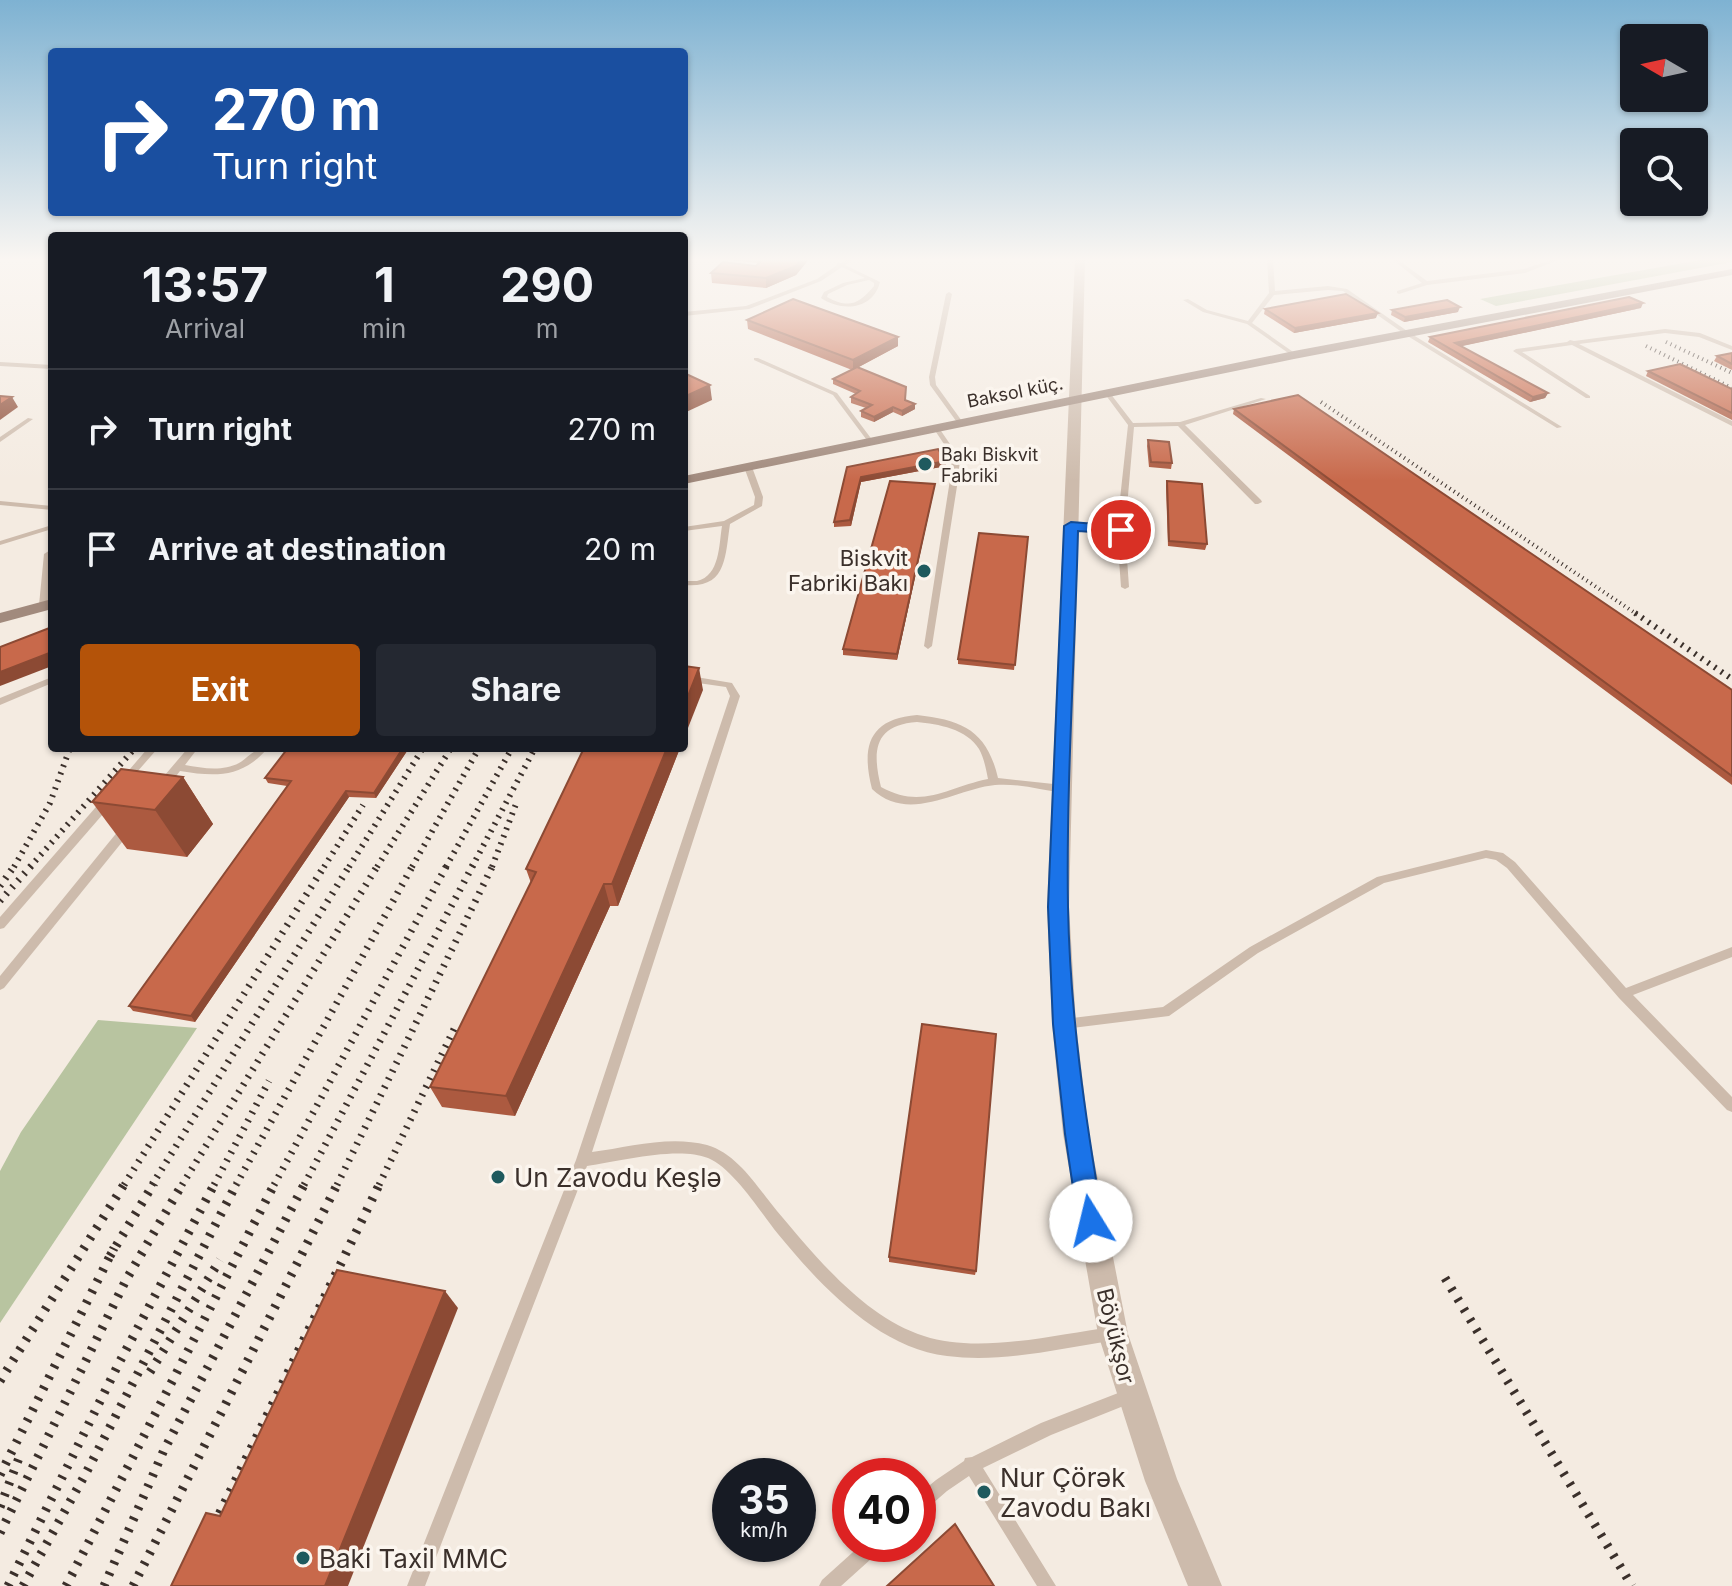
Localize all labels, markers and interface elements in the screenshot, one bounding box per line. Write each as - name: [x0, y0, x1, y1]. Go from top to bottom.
- north arrow: [1620, 24, 1708, 112]
- map controls: [1620, 24, 1708, 216]
- text: 270 m: [212, 76, 381, 144]
- icon: right: [80, 80, 184, 184]
- button: search: [1620, 128, 1708, 216]
- text: Turn right: [212, 144, 377, 188]
- text: 13:57: [142, 255, 268, 314]
- text: 1: [374, 255, 395, 314]
- text: 290: [500, 255, 594, 314]
- text: Arrival: [165, 313, 245, 344]
- text: min: [362, 313, 406, 344]
- text: m: [536, 313, 559, 344]
- street label: Baksol küç.: [965, 372, 1065, 412]
- icon: right: [80, 407, 124, 451]
- text: Turn right: [148, 411, 292, 447]
- text: 270 m: [568, 411, 656, 447]
- place label: Bakı Biskvit Fabriki: [941, 444, 1038, 486]
- marker: Bakı Biskvit Fabriki: [916, 455, 934, 473]
- pin: [1087, 496, 1155, 564]
- icon: arrive: [1099, 508, 1143, 552]
- icon: arrive: [80, 527, 124, 571]
- text: Arrive at destination: [148, 531, 446, 567]
- text: 20 m: [584, 531, 656, 567]
- place label: Biskvit Fabriki Bakı: [788, 545, 908, 596]
- marker: Biskvit Fabriki Bakı: [915, 562, 933, 580]
- button: Exit: [80, 644, 360, 736]
- button: Share: [376, 644, 656, 736]
- place label: Un Zavodu Keşlə: [514, 1162, 722, 1193]
- marker: Un Zavodu Keşlə: [489, 1168, 507, 1186]
- position arrow: [1049, 1179, 1133, 1263]
- street label: Böyükşor: [1092, 1285, 1140, 1387]
- speed limit sign: 40: [832, 1458, 936, 1562]
- place label: Nur Çörək Zavodu Bakı: [1000, 1462, 1151, 1523]
- text: 35: [738, 1475, 790, 1524]
- marker: Nur Çörək Zavodu Bakı: [975, 1483, 993, 1501]
- text: km/h: [740, 1518, 788, 1542]
- place label: Baki Taxil MMC: [319, 1543, 508, 1574]
- marker: Baki Taxil MMC: [294, 1549, 312, 1567]

